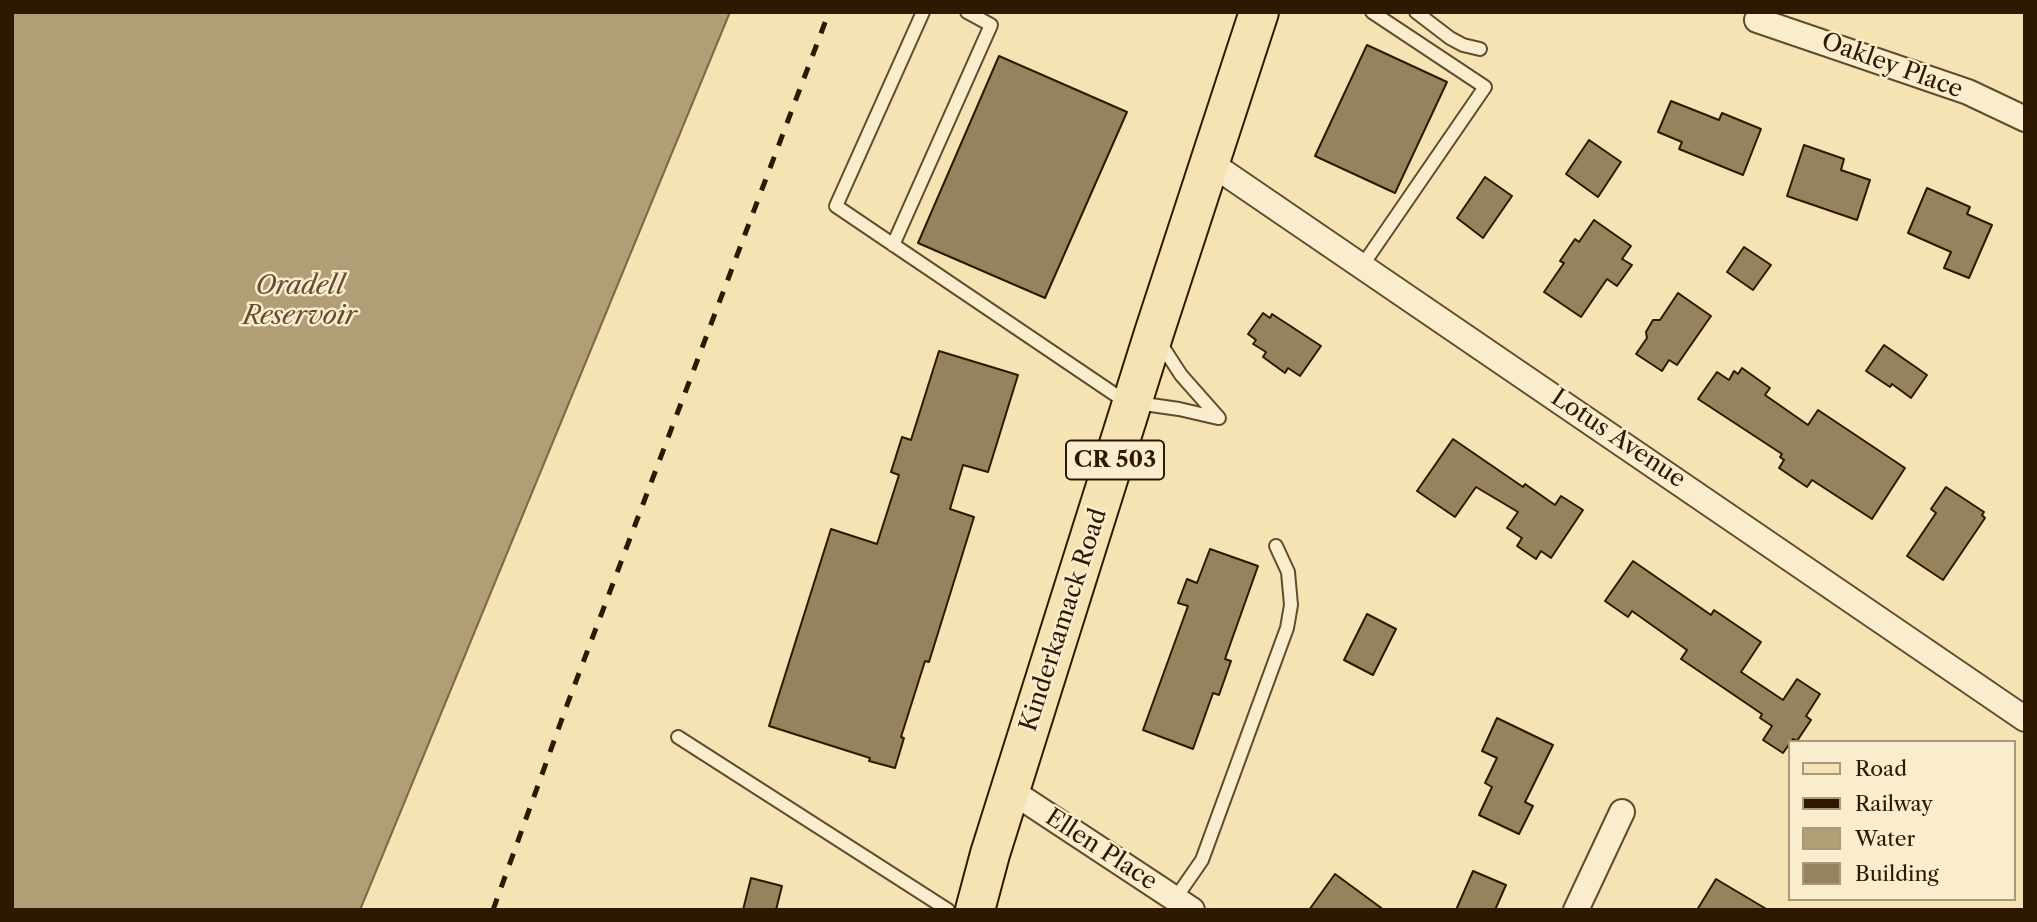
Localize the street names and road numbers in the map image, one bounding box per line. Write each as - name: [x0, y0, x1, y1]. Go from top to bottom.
- street label: Oakley Place: [1818, 27, 1966, 105]
- street label: Lotus Avenue: [1545, 383, 1691, 495]
- road number: CR 503: [1066, 440, 1164, 480]
- street label: Kinderkamack Road: [1014, 505, 1114, 735]
- street label: Ellen Place: [1040, 803, 1162, 897]

